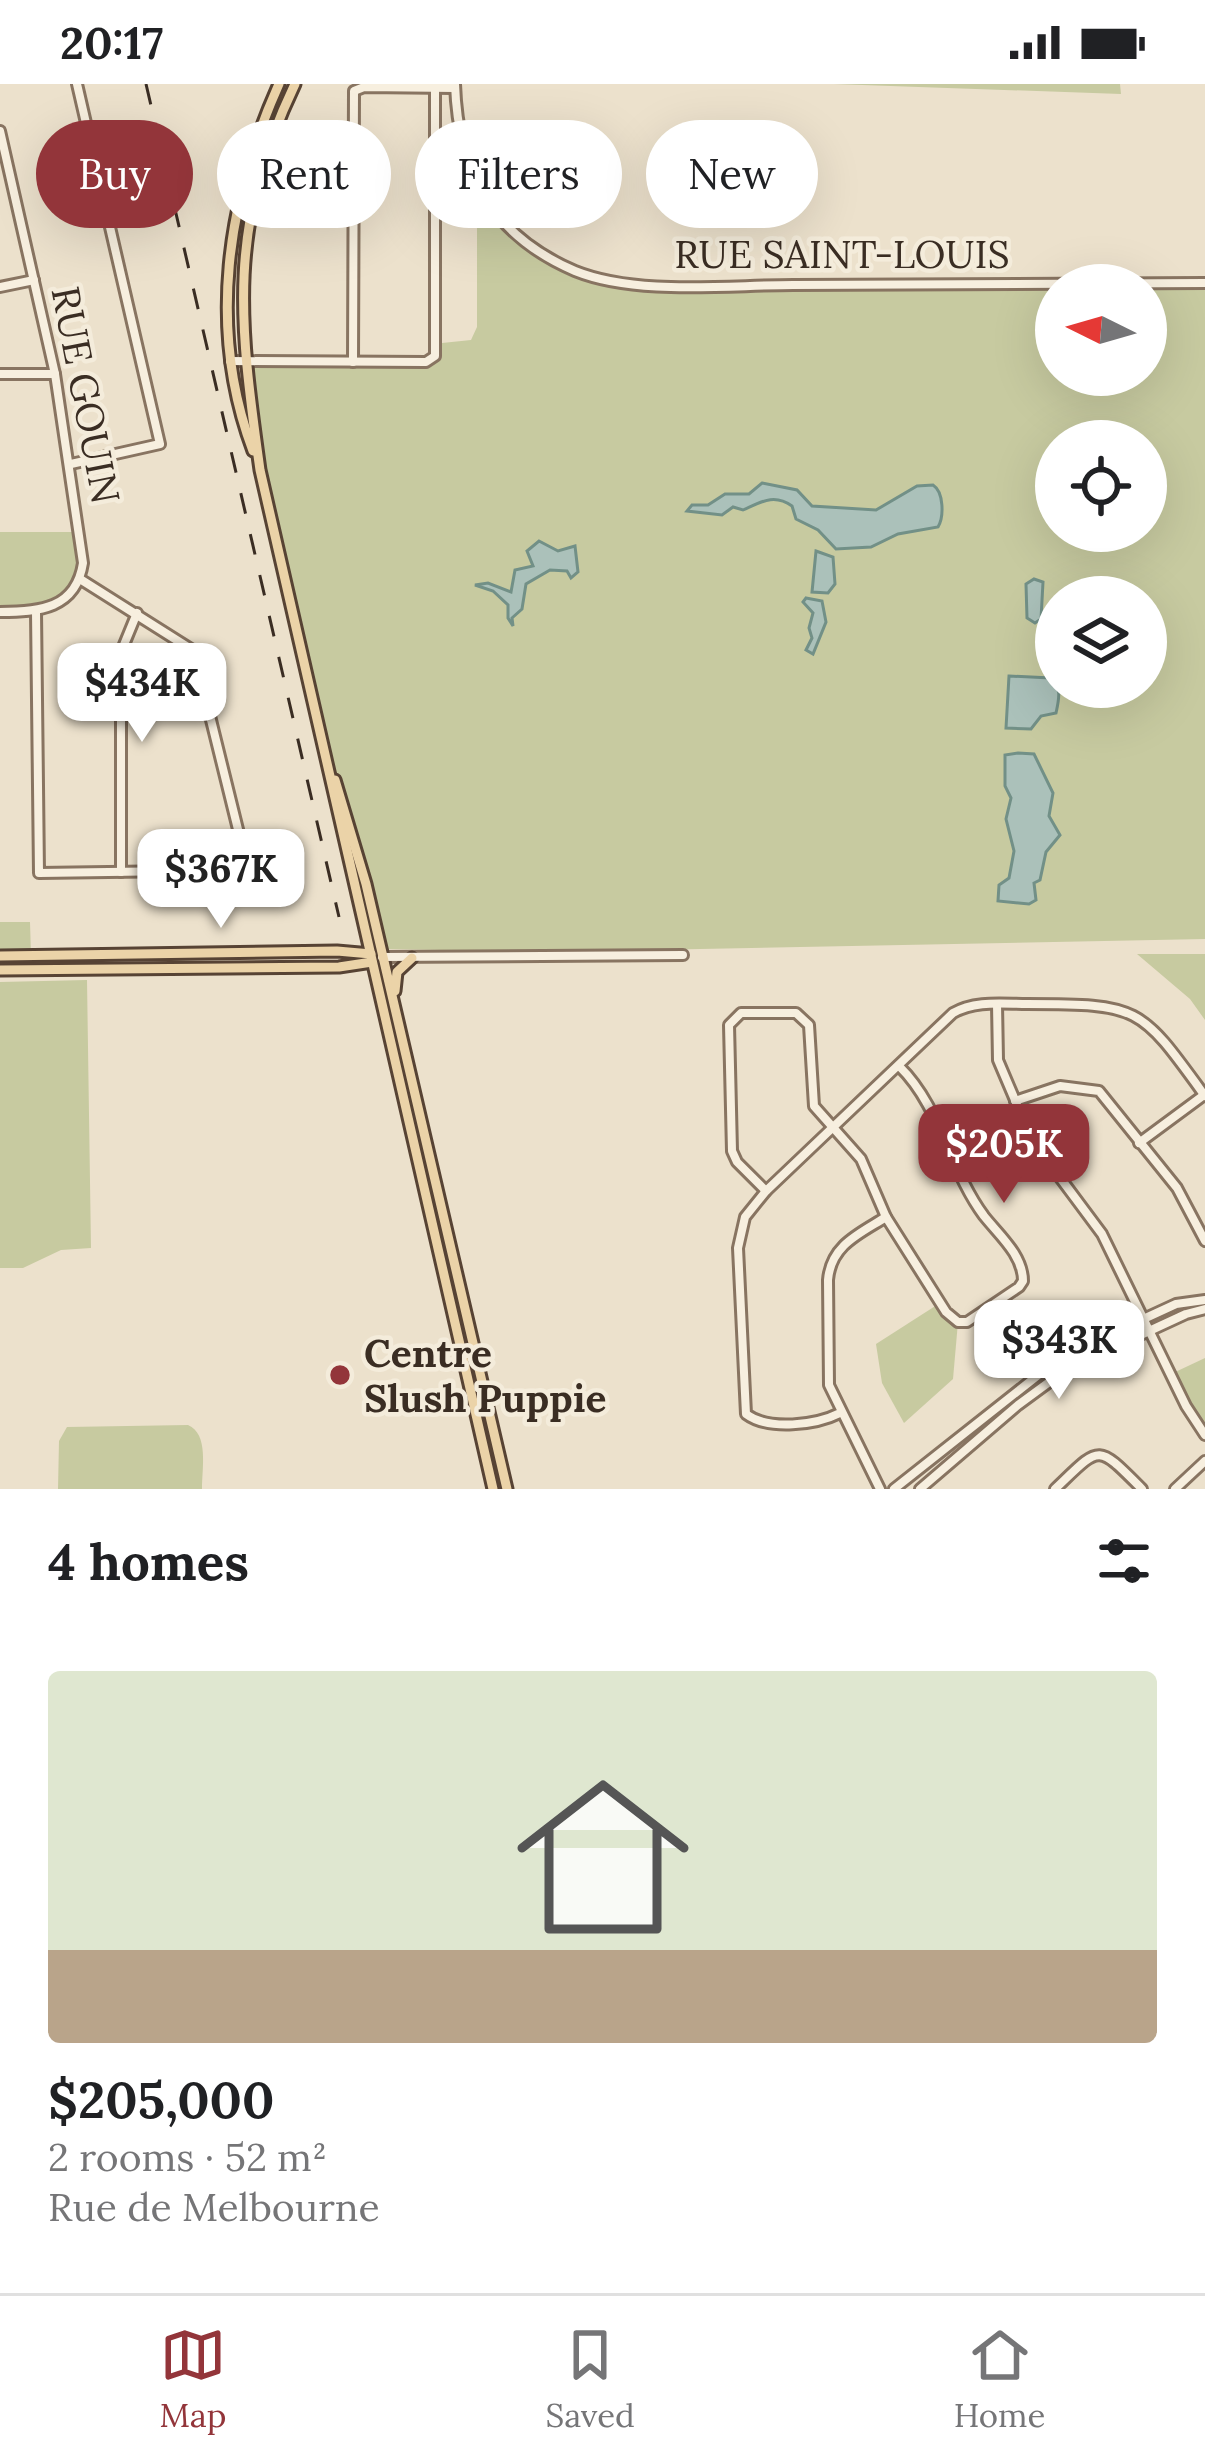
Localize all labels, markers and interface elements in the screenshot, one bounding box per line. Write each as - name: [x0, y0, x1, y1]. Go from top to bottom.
- text: 20:17: [60, 14, 163, 71]
- chip: Buy: [36, 120, 193, 228]
- chip: Rent: [217, 120, 391, 228]
- chip: Filters: [415, 120, 622, 228]
- chip: New: [646, 120, 818, 228]
- street label: RUE SAINT-LOUIS: [674, 229, 1010, 279]
- north arrow: [1035, 264, 1167, 396]
- map controls: [1035, 264, 1167, 708]
- street label: RUE GOUIN: [40, 282, 132, 508]
- button: locate: [1035, 420, 1167, 552]
- button: layers: [1035, 576, 1167, 708]
- pin: $434K: [58, 643, 226, 745]
- text: $434K: [84, 657, 200, 707]
- pin: $367K: [137, 829, 305, 931]
- text: $367K: [164, 843, 278, 893]
- pin: $205K: [920, 1104, 1088, 1206]
- text: $205K: [945, 1118, 1063, 1168]
- pin: $343K: [975, 1300, 1143, 1402]
- text: $343K: [1001, 1314, 1117, 1364]
- place label: Centre Slush Puppie: [364, 1328, 606, 1423]
- marker: Centre Slush Puppie: [327, 1362, 353, 1388]
- icon: filters: [1091, 1528, 1157, 1594]
- text: 4 homes: [48, 1529, 249, 1594]
- icon: home: [495, 1749, 711, 1965]
- text: $205,000: [48, 2067, 274, 2132]
- text: 2 rooms · 52 m²: [48, 2132, 327, 2182]
- text: Rue de Melbourne: [48, 2182, 380, 2232]
- tab: Map: [159, 2322, 227, 2436]
- tab: Saved: [545, 2322, 635, 2436]
- tab: Home: [954, 2322, 1045, 2436]

